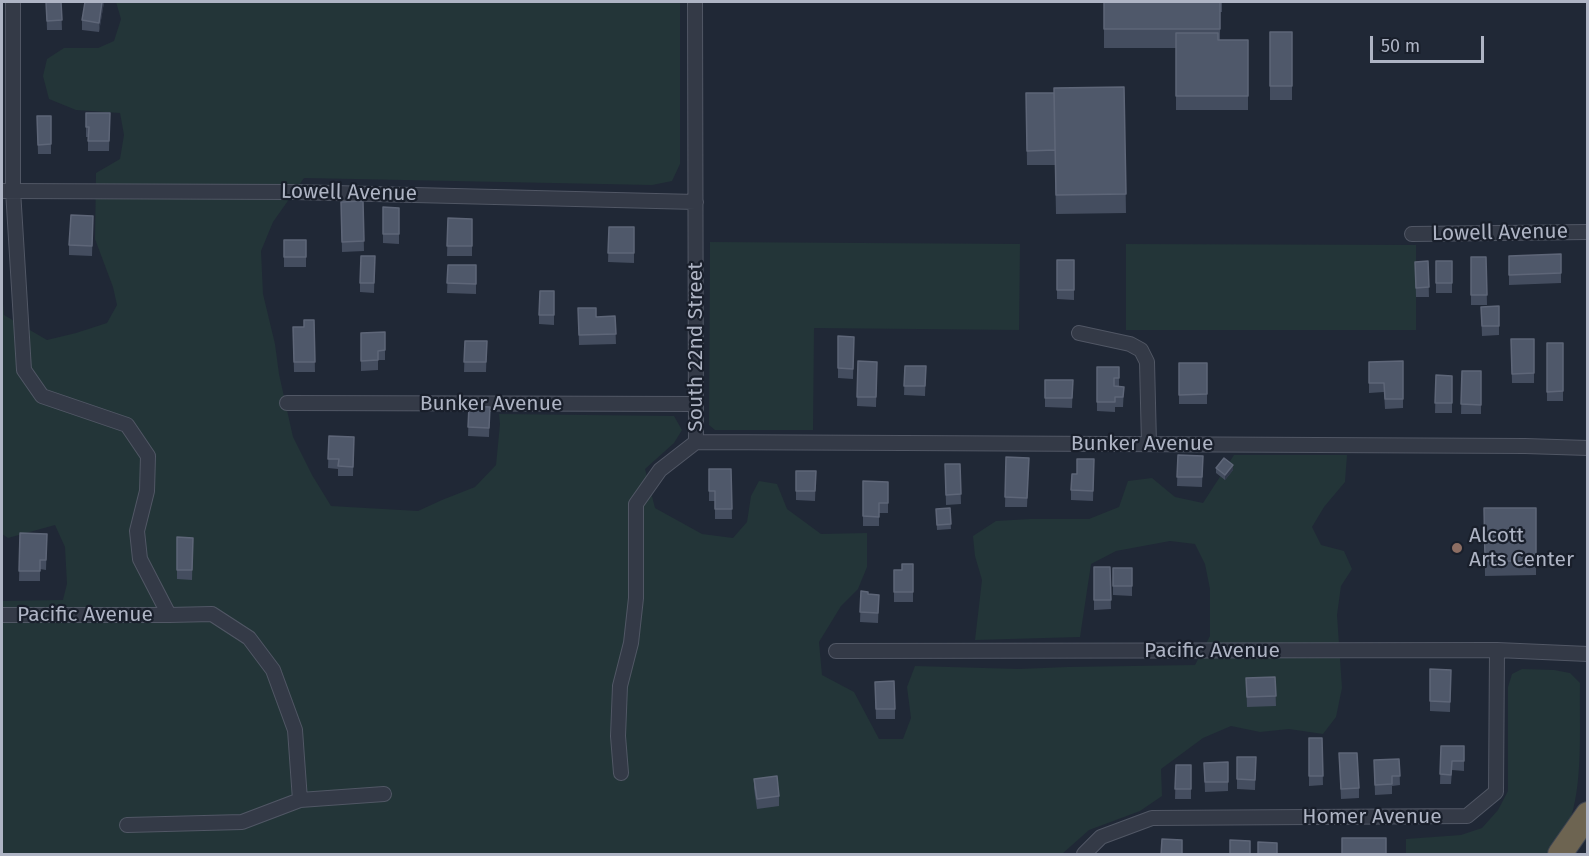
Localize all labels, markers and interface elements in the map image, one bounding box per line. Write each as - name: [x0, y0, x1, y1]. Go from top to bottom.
- scale bar: [1373, 24, 1487, 62]
- text: 50 m: [1381, 35, 1420, 57]
- street label: Lowell Avenue: [281, 179, 417, 207]
- street label: Lowell Avenue: [1432, 219, 1568, 247]
- street label: South 22nd Street: [683, 262, 709, 432]
- street label: Bunker Avenue: [420, 391, 562, 417]
- street label: Bunker Avenue: [1071, 431, 1213, 457]
- place label: Alcott Arts Center: [1469, 523, 1574, 573]
- marker: Alcott Arts Center: [1450, 541, 1464, 555]
- street label: Pacific Avenue: [17, 602, 153, 628]
- street label: Pacific Avenue: [1144, 638, 1280, 664]
- street label: Homer Avenue: [1302, 804, 1442, 830]

